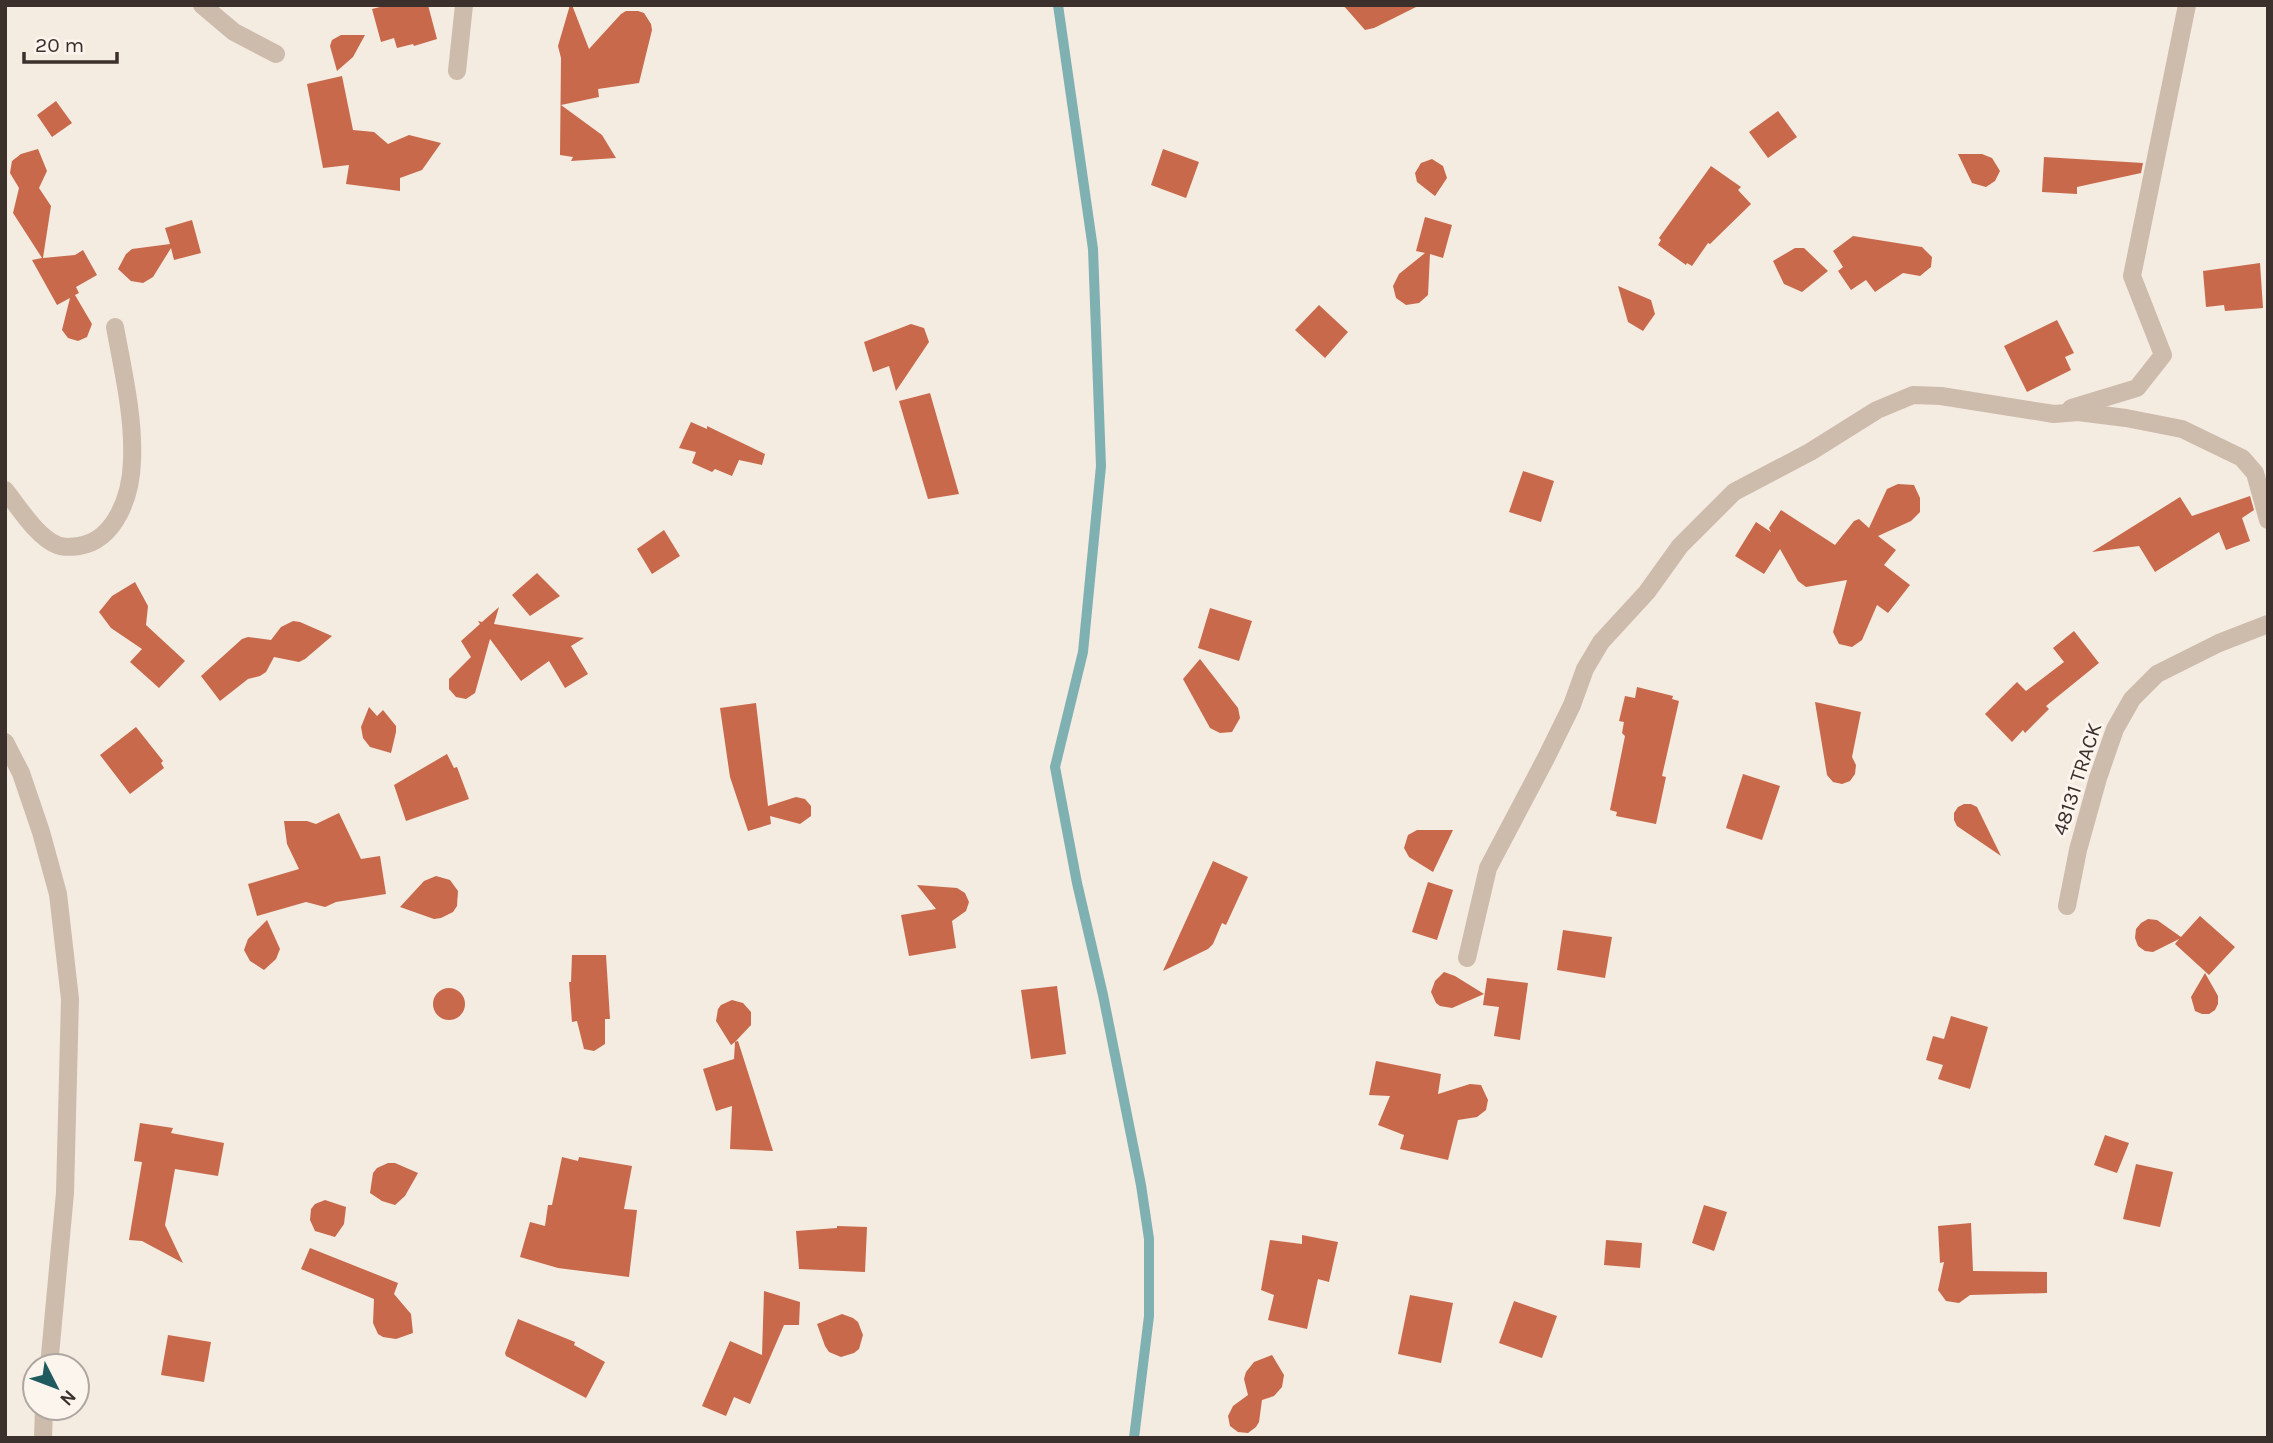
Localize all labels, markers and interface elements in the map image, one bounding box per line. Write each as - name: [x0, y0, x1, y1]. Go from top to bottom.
- scale bar: [24, 21, 117, 65]
- text: 20 m: [35, 33, 84, 57]
- street label: 48131 TRACK: [2048, 719, 2107, 838]
- north arrow: [21, 1352, 91, 1422]
- text: N: [55, 1385, 81, 1410]

